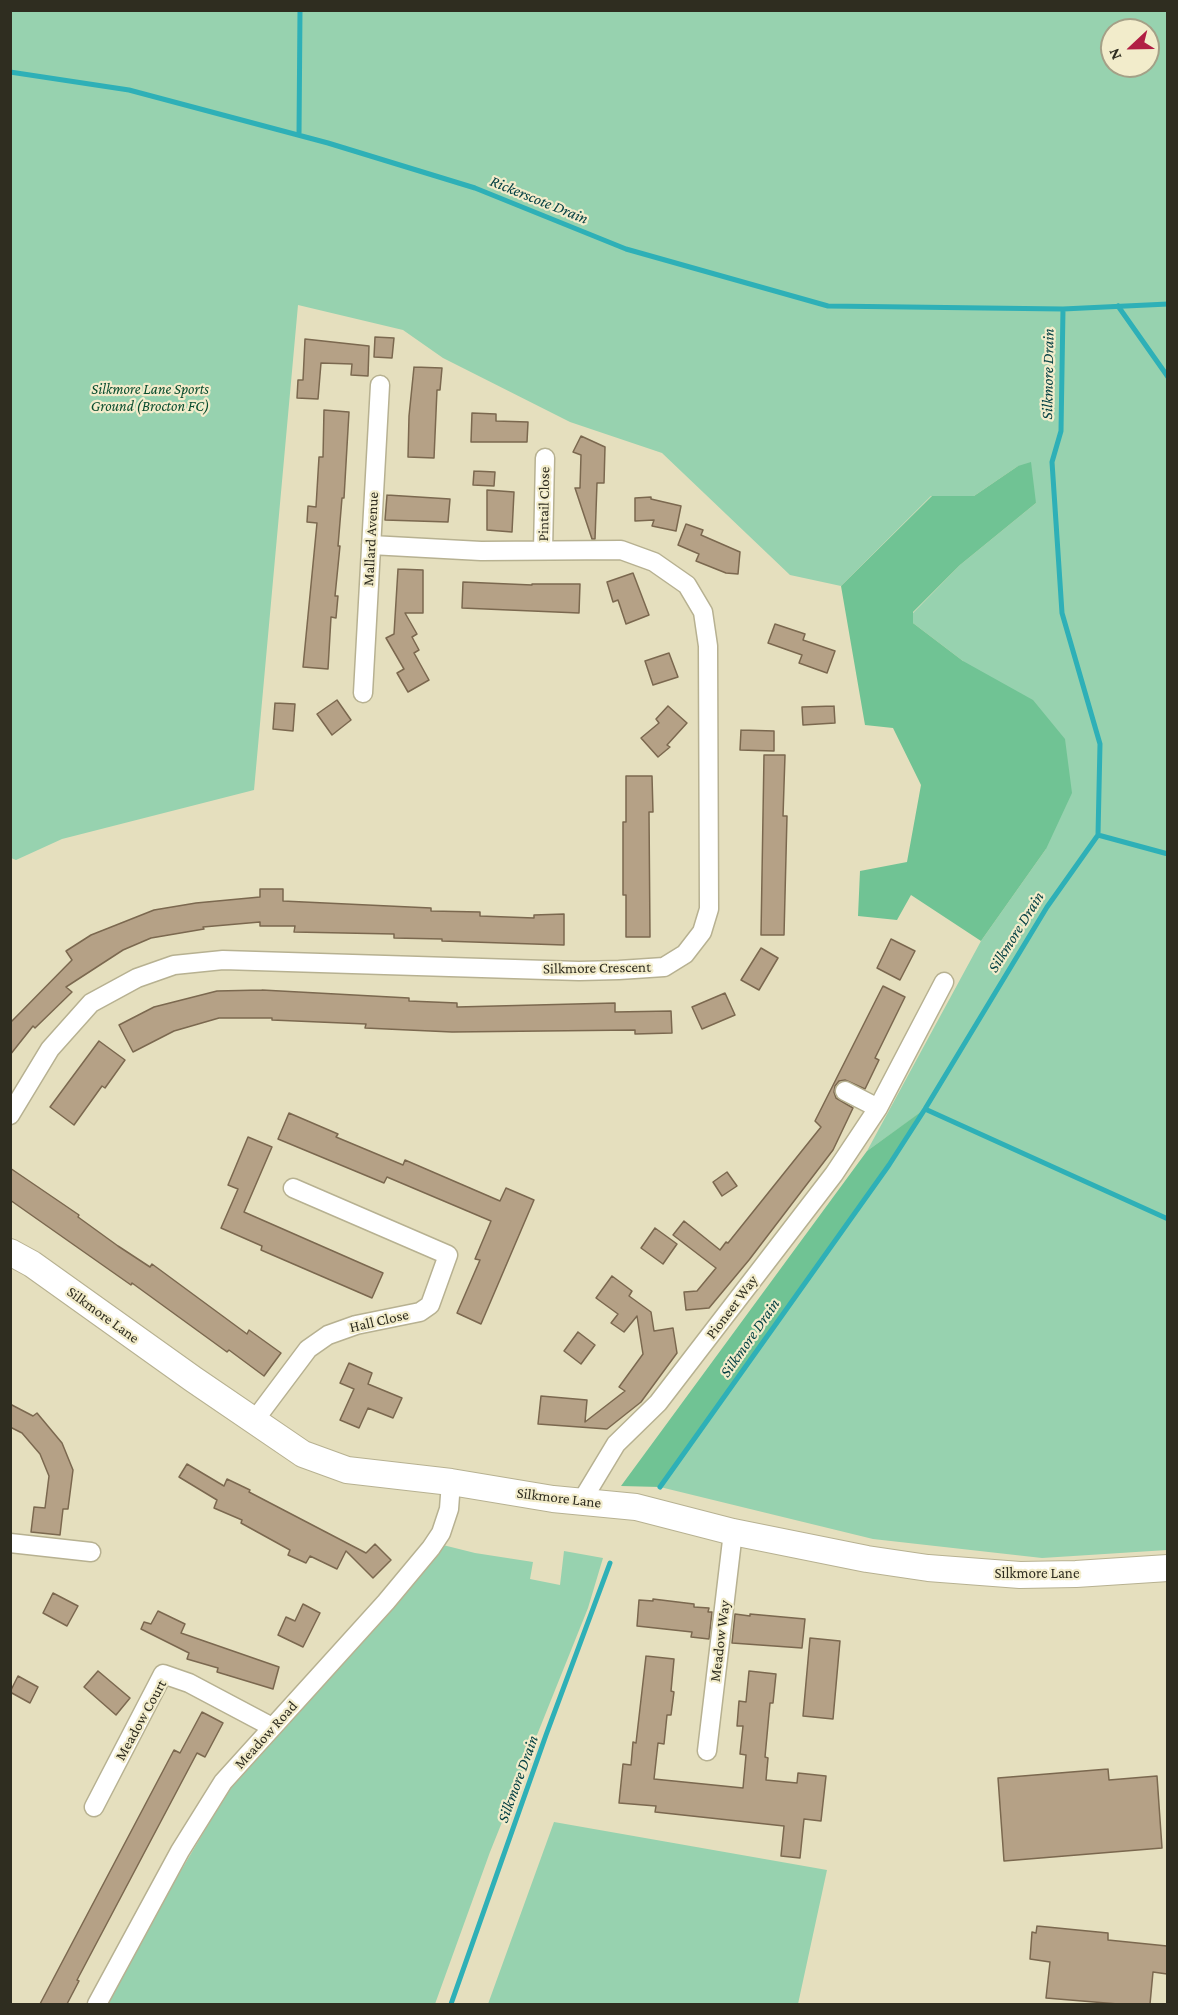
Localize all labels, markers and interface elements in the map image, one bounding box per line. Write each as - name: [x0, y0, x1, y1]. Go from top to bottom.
- north arrow: [1100, 18, 1160, 78]
- text: N: [1105, 46, 1125, 62]
- water label: Rickerscote Drain: [487, 172, 591, 228]
- water label: Silkmore Drain: [1038, 328, 1058, 420]
- park label: Silkmore Lane Sports Ground (Brocton FC): [91, 380, 209, 415]
- street label: Pintail Close: [534, 466, 554, 542]
- street label: Mallard Avenue: [360, 492, 382, 586]
- water label: Silkmore Drain: [984, 888, 1048, 976]
- street label: Silkmore Crescent: [543, 958, 651, 978]
- street label: Pioneer Way: [702, 1272, 762, 1342]
- street label: Silkmore Lane: [63, 1283, 143, 1347]
- water label: Silkmore Drain: [716, 1295, 784, 1381]
- street label: Hall Close: [348, 1305, 410, 1337]
- street label: Silkmore Lane: [516, 1484, 602, 1512]
- street label: Silkmore Lane: [994, 1564, 1080, 1582]
- street label: Meadow Way: [706, 1599, 734, 1683]
- street label: Meadow Court: [111, 1676, 171, 1764]
- street label: Meadow Road: [231, 1697, 301, 1773]
- water label: Silkmore Drain: [493, 1733, 543, 1825]

